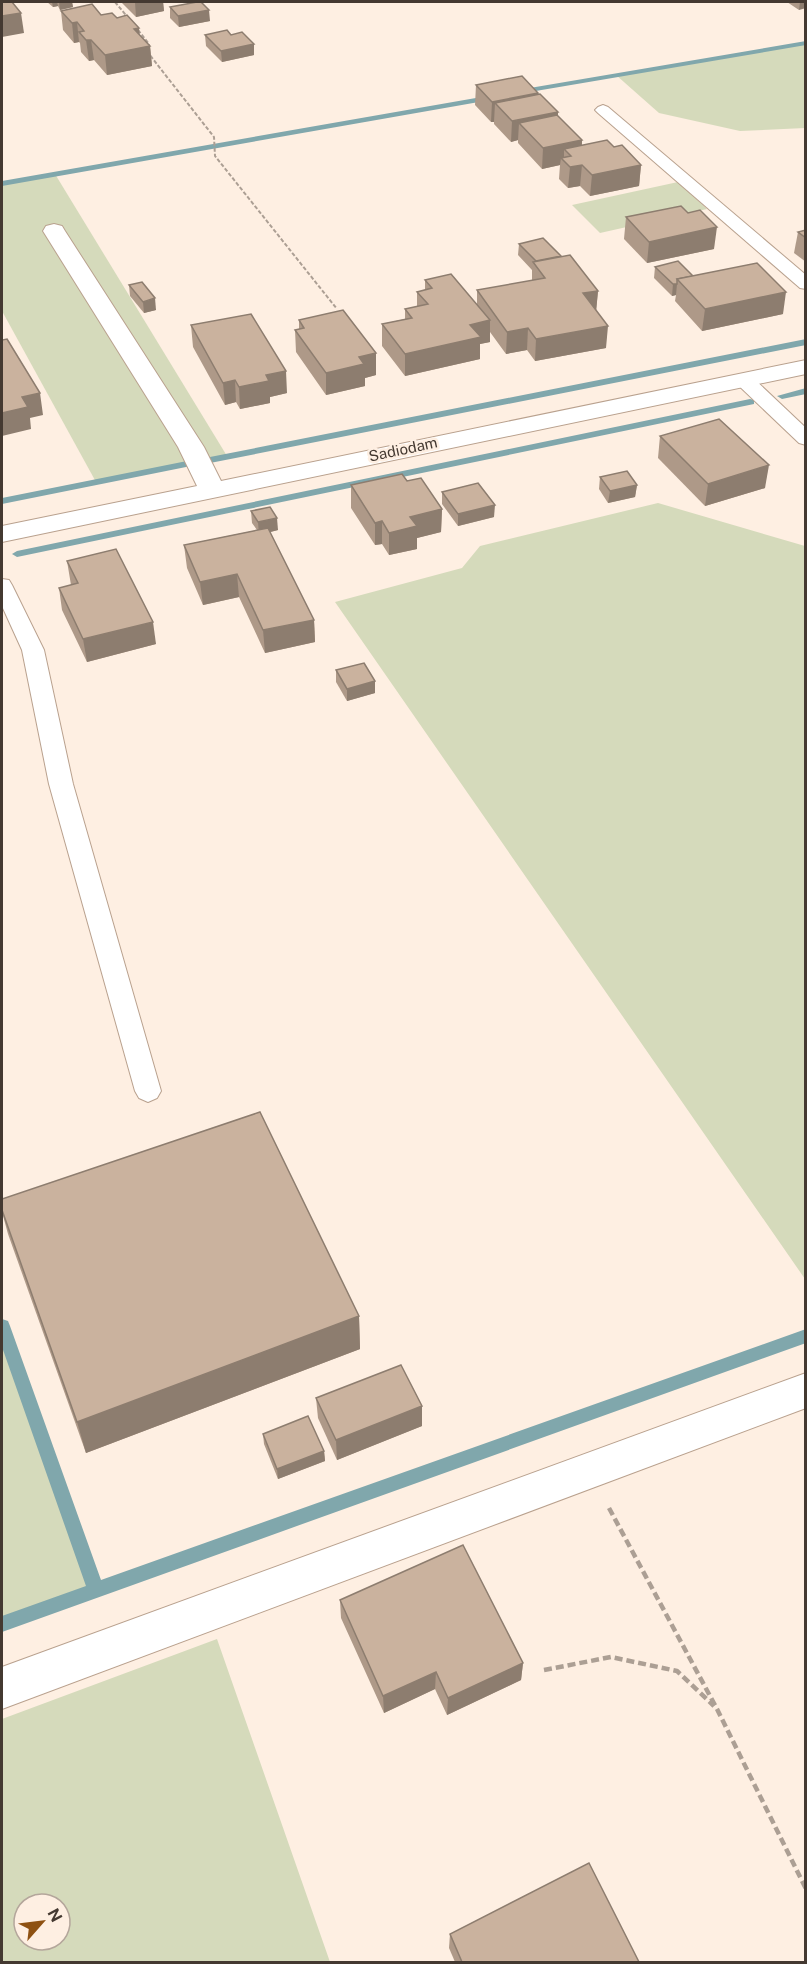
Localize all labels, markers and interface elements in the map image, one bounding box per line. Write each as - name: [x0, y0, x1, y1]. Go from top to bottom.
- street label: Sadiodam: [367, 433, 439, 465]
- north arrow: [12, 1892, 72, 1952]
- text: N: [43, 1905, 66, 1925]

